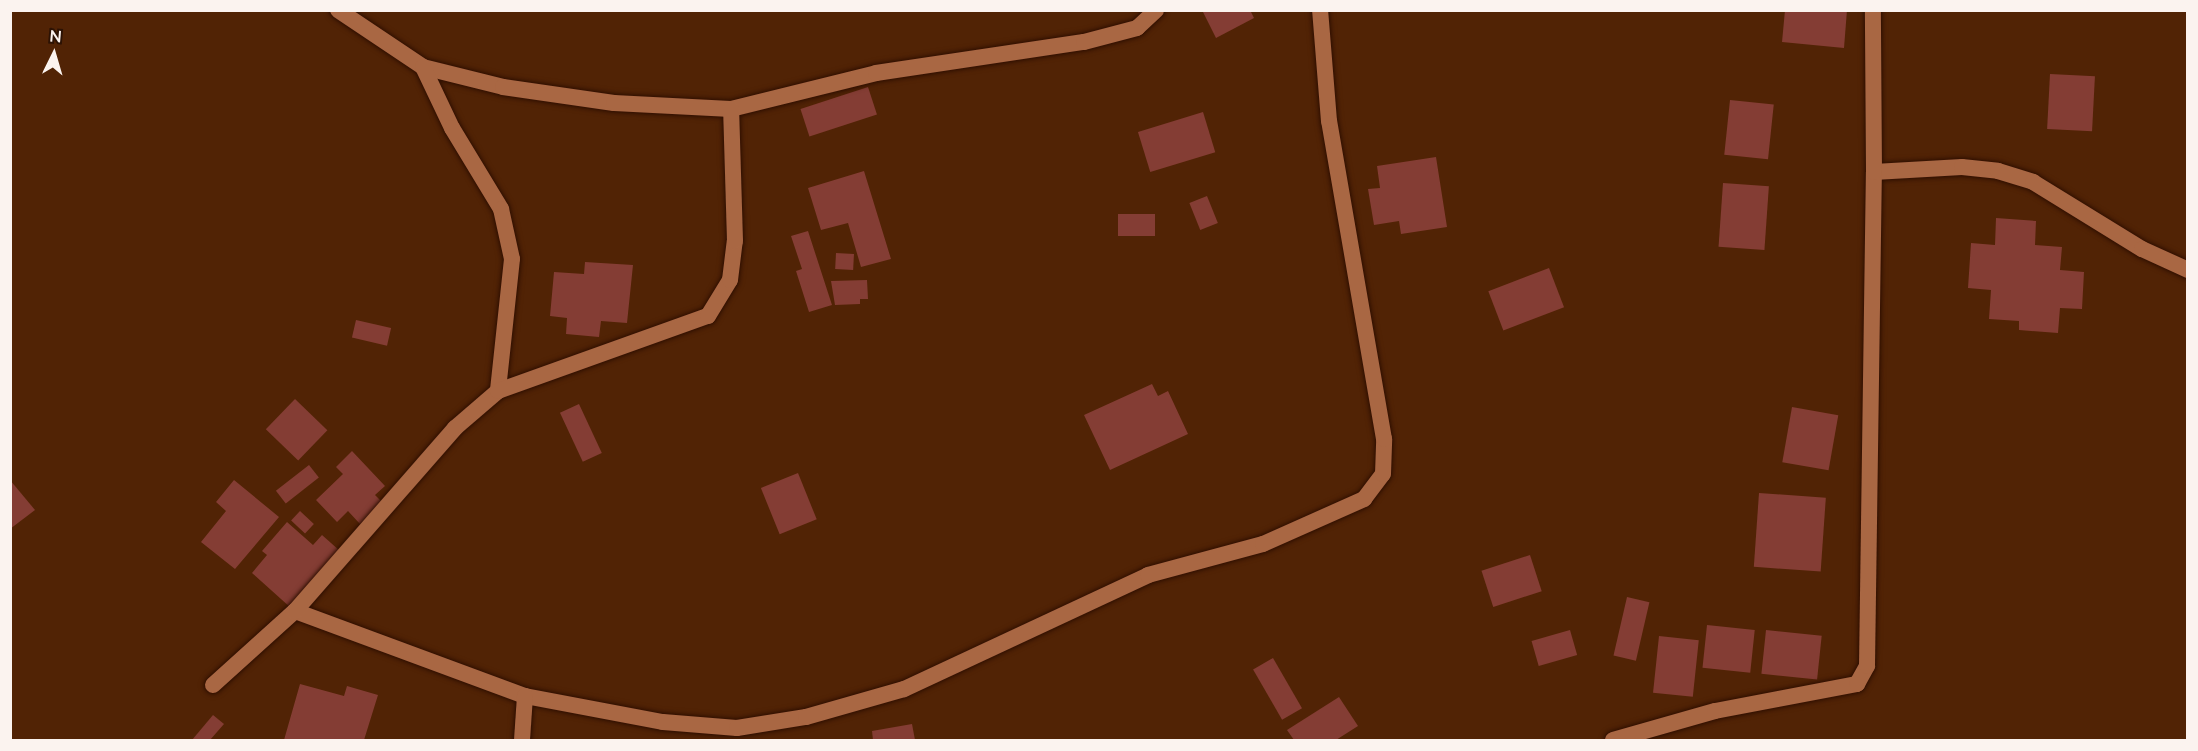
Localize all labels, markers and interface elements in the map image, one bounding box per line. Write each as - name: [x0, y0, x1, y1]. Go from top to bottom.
- north arrow: [24, 24, 84, 84]
- text: N: [49, 26, 63, 46]

